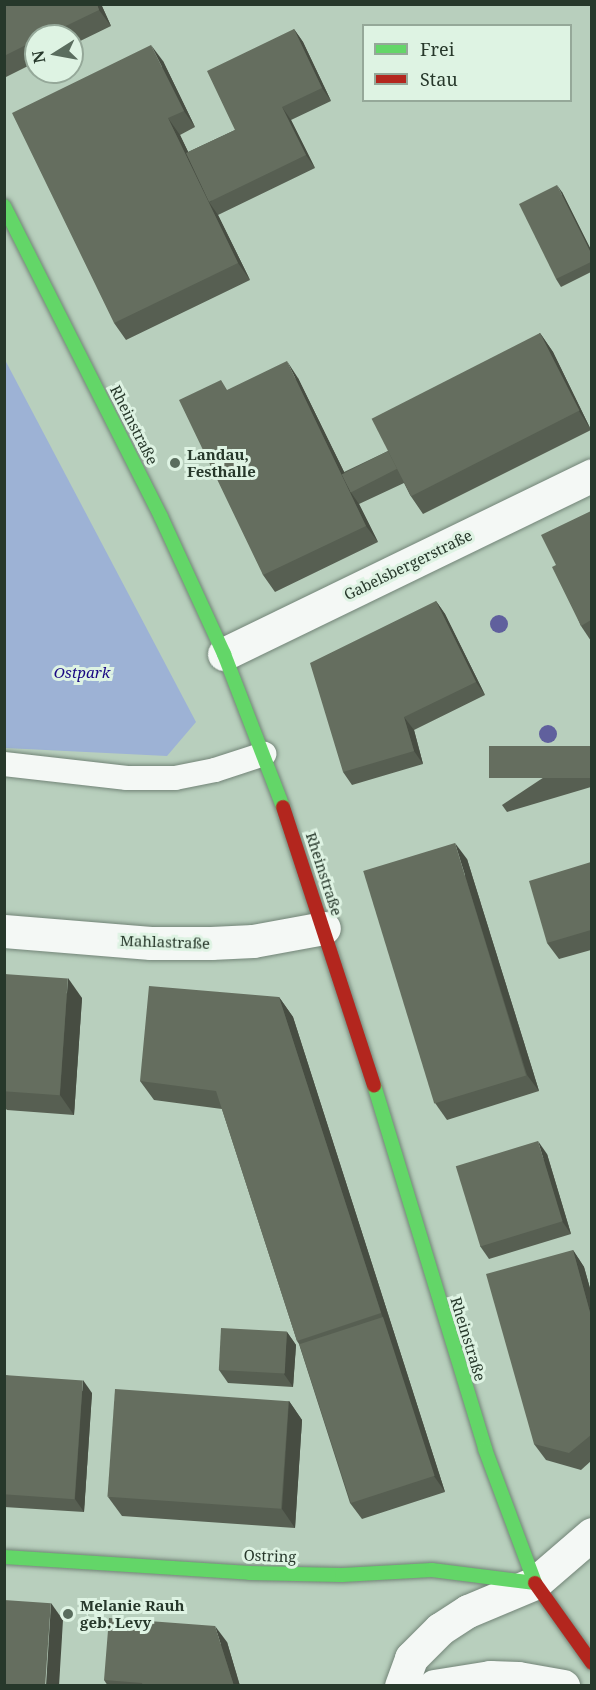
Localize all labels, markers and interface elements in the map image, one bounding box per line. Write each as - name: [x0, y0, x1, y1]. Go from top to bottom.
- north arrow: [24, 24, 84, 84]
- legend: [362, 24, 572, 102]
- text: Frei: [420, 37, 455, 61]
- text: N: [26, 49, 50, 65]
- text: Stau: [420, 67, 458, 91]
- street label: Rheinstraße: [106, 382, 162, 468]
- place label: Landau, Festhalle: [187, 445, 256, 480]
- marker: Landau, Festhalle: [168, 456, 182, 470]
- street label: Gabelsbergerstraße: [341, 526, 475, 604]
- park label: Ostpark: [54, 664, 110, 682]
- street label: Rheinstraße: [302, 830, 346, 918]
- street label: Mahlastraße: [120, 931, 210, 953]
- street label: Rheinstraße: [447, 1295, 489, 1383]
- street label: Ostring: [243, 1546, 297, 1566]
- place label: Melanie Rauh geb. Levy: [80, 1596, 185, 1631]
- marker: Melanie Rauh geb. Levy: [61, 1607, 75, 1621]

